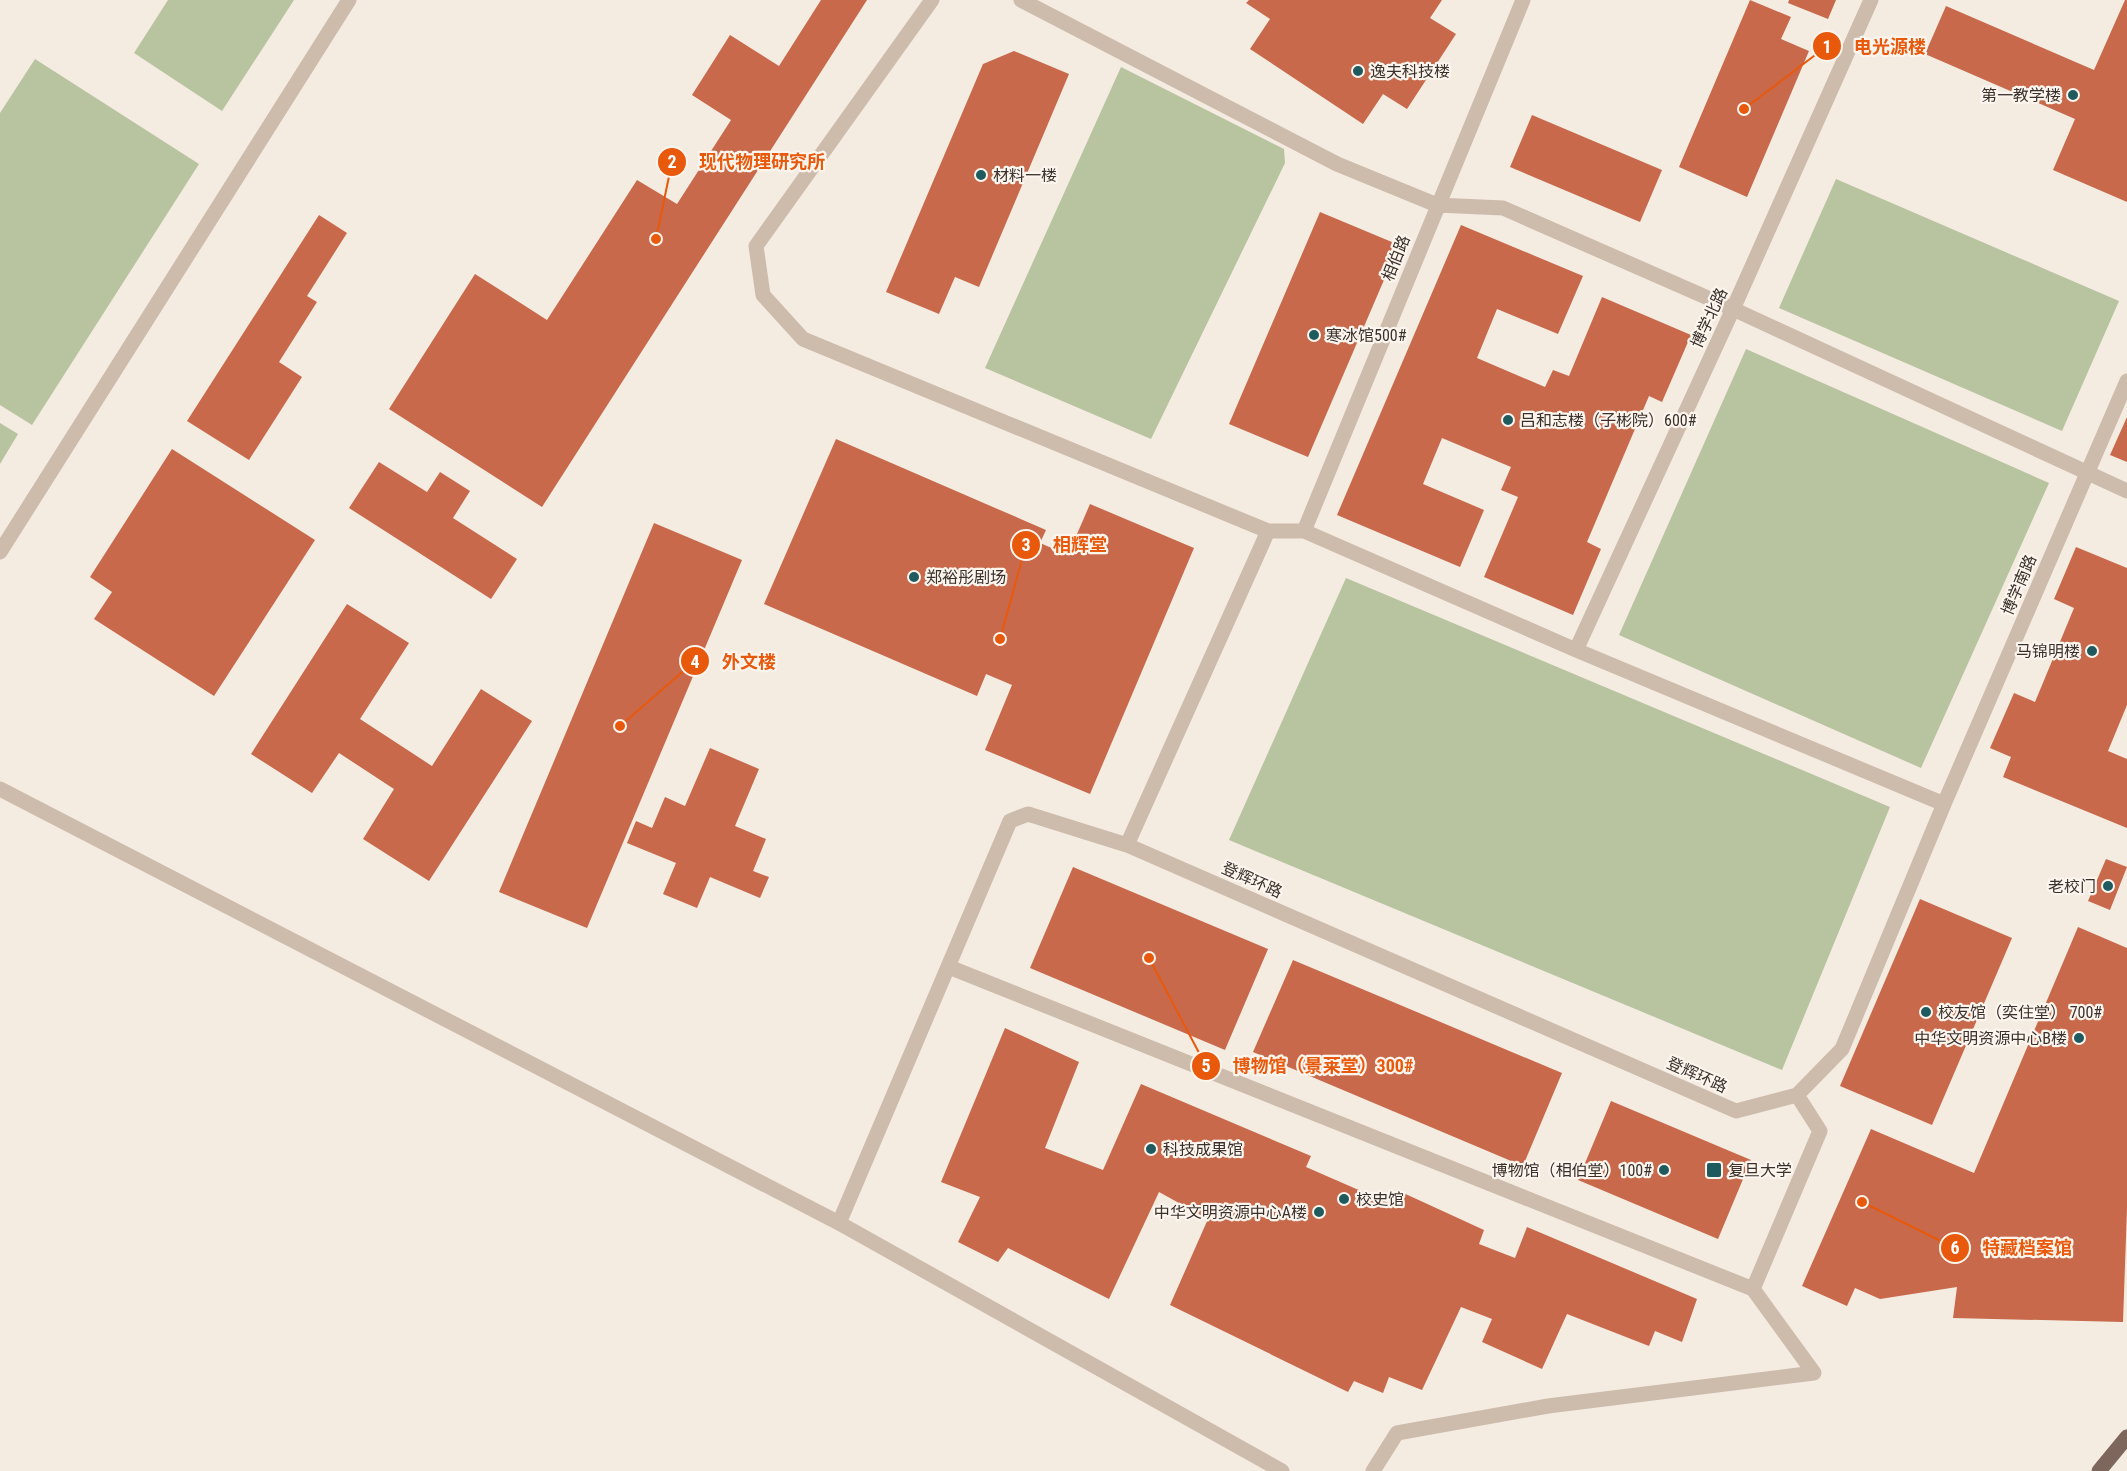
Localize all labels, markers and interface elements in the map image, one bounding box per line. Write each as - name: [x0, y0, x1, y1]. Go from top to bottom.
- callout: 电光源楼: [1812, 28, 1938, 64]
- text: 1: [1822, 36, 1832, 57]
- text: 电光源楼: [1854, 36, 1926, 57]
- place label: 逸夫科技楼: [1370, 62, 1450, 81]
- marker: 逸夫科技楼: [1351, 64, 1365, 78]
- place label: 第一教学楼: [1981, 86, 2061, 105]
- marker: 第一教学楼: [2066, 88, 2080, 102]
- callout: 现代物理研究所: [657, 144, 837, 180]
- text: 2: [667, 151, 677, 172]
- text: 现代物理研究所: [699, 151, 825, 172]
- place label: 材料一楼: [993, 166, 1057, 185]
- marker: 材料一楼: [974, 168, 988, 182]
- street label: 相伯路: [1378, 232, 1414, 284]
- street label: 博学北路: [1687, 285, 1731, 351]
- place label: 寒冰馆500#: [1326, 326, 1407, 345]
- marker: 寒冰馆500#: [1307, 328, 1321, 342]
- place label: 吕和志楼（子彬院）600#: [1520, 411, 1697, 430]
- marker: 吕和志楼（子彬院）600#: [1501, 413, 1515, 427]
- callout: 相辉堂: [1011, 527, 1119, 563]
- text: 3: [1021, 534, 1031, 555]
- text: 相辉堂: [1053, 534, 1107, 555]
- street label: 博学南路: [1998, 552, 2040, 618]
- place label: 郑裕彤剧场‌: [926, 568, 1006, 587]
- marker: 郑裕彤剧场‌: [907, 570, 921, 584]
- place label: 马锦明楼: [2016, 642, 2080, 661]
- callout: 外文楼: [680, 643, 788, 679]
- marker: 马锦明楼: [2085, 644, 2099, 658]
- text: 4: [690, 651, 700, 672]
- text: 外文楼: [722, 651, 776, 672]
- street label: 登辉环路: [1219, 858, 1285, 902]
- place label: 老校门: [2048, 877, 2096, 896]
- marker: 老校门: [2101, 879, 2115, 893]
- place label: 校友馆（奕住堂） 700#: [1938, 1003, 2102, 1022]
- marker: 校友馆（奕住堂） 700#: [1919, 1005, 1933, 1019]
- place label: 中华文明资源中心B楼: [1914, 1029, 2067, 1048]
- marker: 中华文明资源中心B楼: [2072, 1031, 2086, 1045]
- callout: 博物馆（景莱堂）300#: [1191, 1048, 1425, 1084]
- street label: 登辉环路: [1664, 1053, 1730, 1097]
- text: 5: [1201, 1055, 1211, 1076]
- text: 博物馆（景莱堂）300#: [1233, 1055, 1413, 1076]
- place label: 科技成果馆: [1163, 1140, 1243, 1159]
- marker: 科技成果馆: [1144, 1142, 1158, 1156]
- place label: 博物馆（相伯堂）100#: [1492, 1161, 1652, 1180]
- marker: 复旦大学: [1705, 1161, 1723, 1179]
- place label: 复旦大学: [1728, 1161, 1792, 1180]
- marker: 博物馆（相伯堂）100#: [1657, 1163, 1671, 1177]
- place label: 校史馆: [1356, 1190, 1404, 1209]
- marker: 校史馆: [1337, 1192, 1351, 1206]
- place label: 中华文明资源中心A楼: [1154, 1203, 1307, 1222]
- marker: 中华文明资源中心A楼: [1312, 1205, 1326, 1219]
- callout: 特藏档案馆: [1940, 1230, 2084, 1266]
- text: 6: [1950, 1237, 1960, 1258]
- text: 特藏档案馆: [1982, 1237, 2072, 1258]

